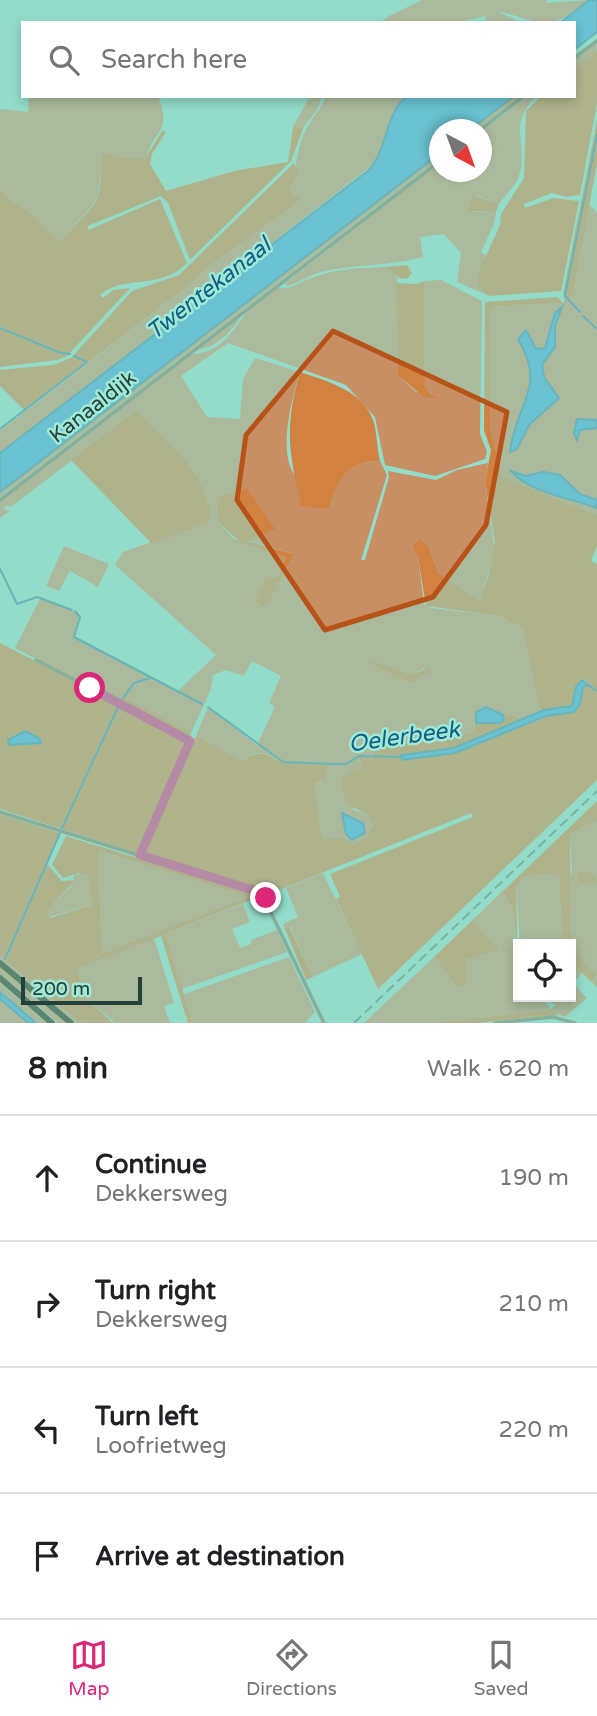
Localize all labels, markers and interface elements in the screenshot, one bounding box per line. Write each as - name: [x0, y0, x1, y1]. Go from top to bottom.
- search box: [21, 21, 576, 98]
- icon: search: [45, 41, 83, 79]
- text: Search here: [101, 44, 247, 75]
- north arrow: [429, 119, 492, 182]
- water label: Twentekanaal: [141, 231, 278, 346]
- street label: Kanaaldijk: [45, 366, 141, 448]
- route start: [74, 672, 105, 703]
- water label: Oelerbeek: [347, 715, 463, 759]
- route end: [250, 882, 281, 913]
- map controls: [513, 939, 576, 1002]
- button: locate: [513, 939, 576, 1002]
- scale bar: [21, 974, 142, 1006]
- text: 200 m: [32, 978, 90, 1000]
- text: 8 min: [28, 1050, 108, 1087]
- text: Walk · 620 m: [427, 1055, 569, 1083]
- text: Continue: [95, 1149, 207, 1180]
- icon: ahead: [28, 1159, 66, 1197]
- text: 190 m: [499, 1164, 569, 1192]
- text: Dekkersweg: [95, 1180, 228, 1208]
- text: Turn right: [95, 1275, 216, 1306]
- icon: right: [28, 1285, 66, 1323]
- text: 210 m: [499, 1290, 569, 1318]
- text: Dekkersweg: [95, 1306, 228, 1334]
- text: Turn left: [95, 1401, 198, 1432]
- icon: left: [28, 1411, 66, 1449]
- text: 220 m: [499, 1416, 569, 1444]
- text: Loofrietweg: [95, 1432, 227, 1460]
- icon: arrive: [28, 1537, 66, 1575]
- text: Arrive at destination: [95, 1541, 345, 1572]
- tab: Map: [68, 1636, 109, 1700]
- tab: Directions: [246, 1636, 337, 1700]
- tab: Saved: [474, 1636, 529, 1700]

